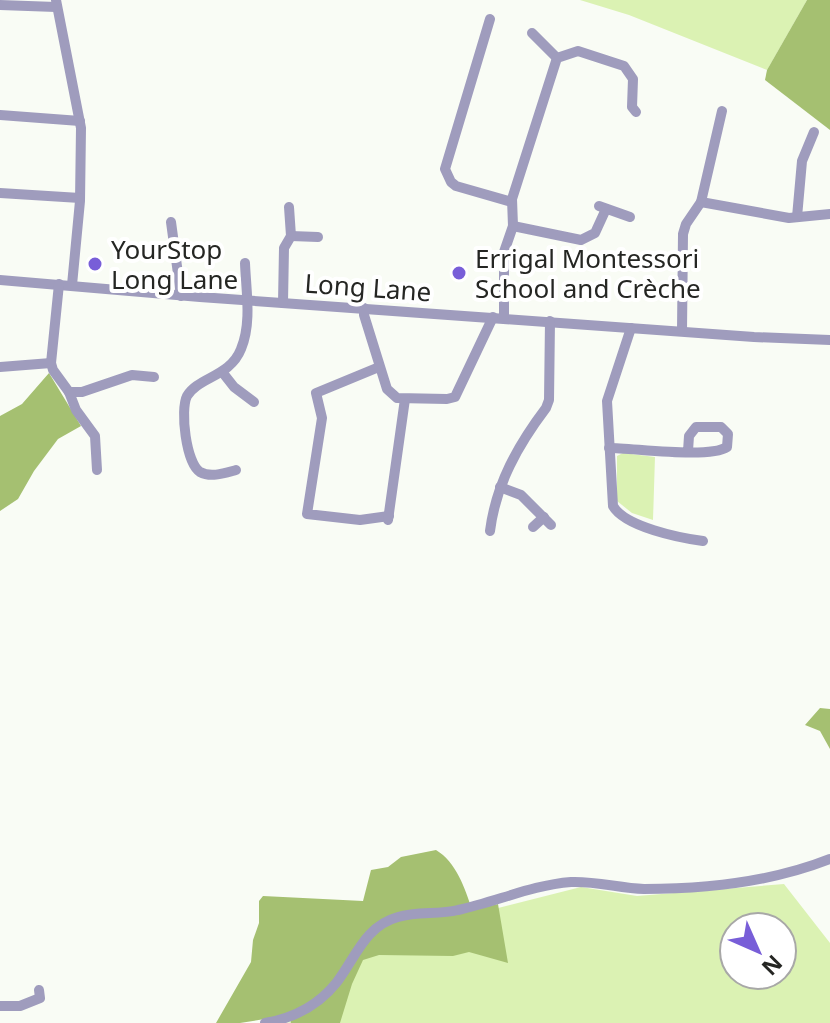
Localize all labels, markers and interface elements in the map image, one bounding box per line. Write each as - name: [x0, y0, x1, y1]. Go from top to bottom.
- place label: YourStop Long Lane: [111, 231, 238, 297]
- place label: Errigal Montessori School and Crèche: [475, 240, 701, 306]
- marker: YourStop Long Lane: [86, 255, 104, 273]
- marker: Errigal Montessori School and Crèche: [450, 264, 468, 282]
- street label: Long Lane: [303, 265, 433, 309]
- north arrow: [718, 911, 798, 991]
- text: N: [756, 949, 790, 983]

